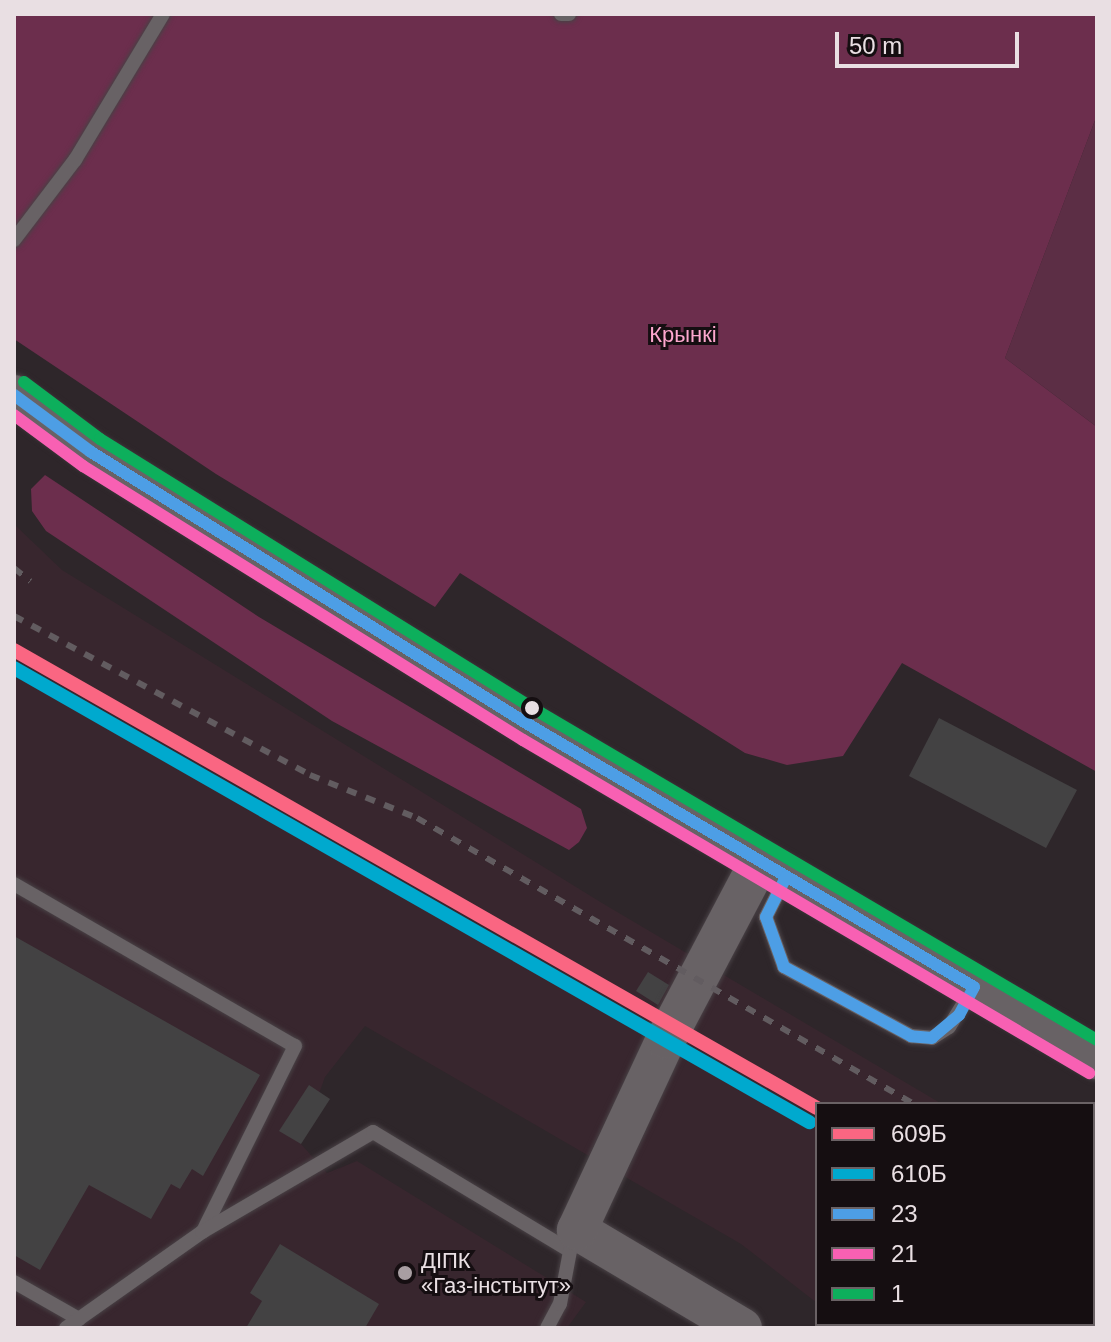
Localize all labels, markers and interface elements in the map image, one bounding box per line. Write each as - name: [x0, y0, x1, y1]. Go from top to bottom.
- scale bar: [839, 16, 1023, 66]
- text: 50 m: [849, 32, 902, 59]
- park label: Крынкі: [649, 322, 717, 348]
- unlabelled marker: [524, 700, 540, 716]
- legend: [815, 1102, 1095, 1326]
- text: 609Б: [891, 1120, 947, 1147]
- text: 610Б: [891, 1160, 947, 1187]
- text: 23: [891, 1200, 918, 1227]
- text: 21: [891, 1240, 918, 1267]
- place label: ДІПК «Газ-інстытут»: [421, 1247, 571, 1298]
- marker: ДІПК «Газ-інстытут»: [396, 1264, 414, 1282]
- text: 1: [891, 1280, 904, 1307]

